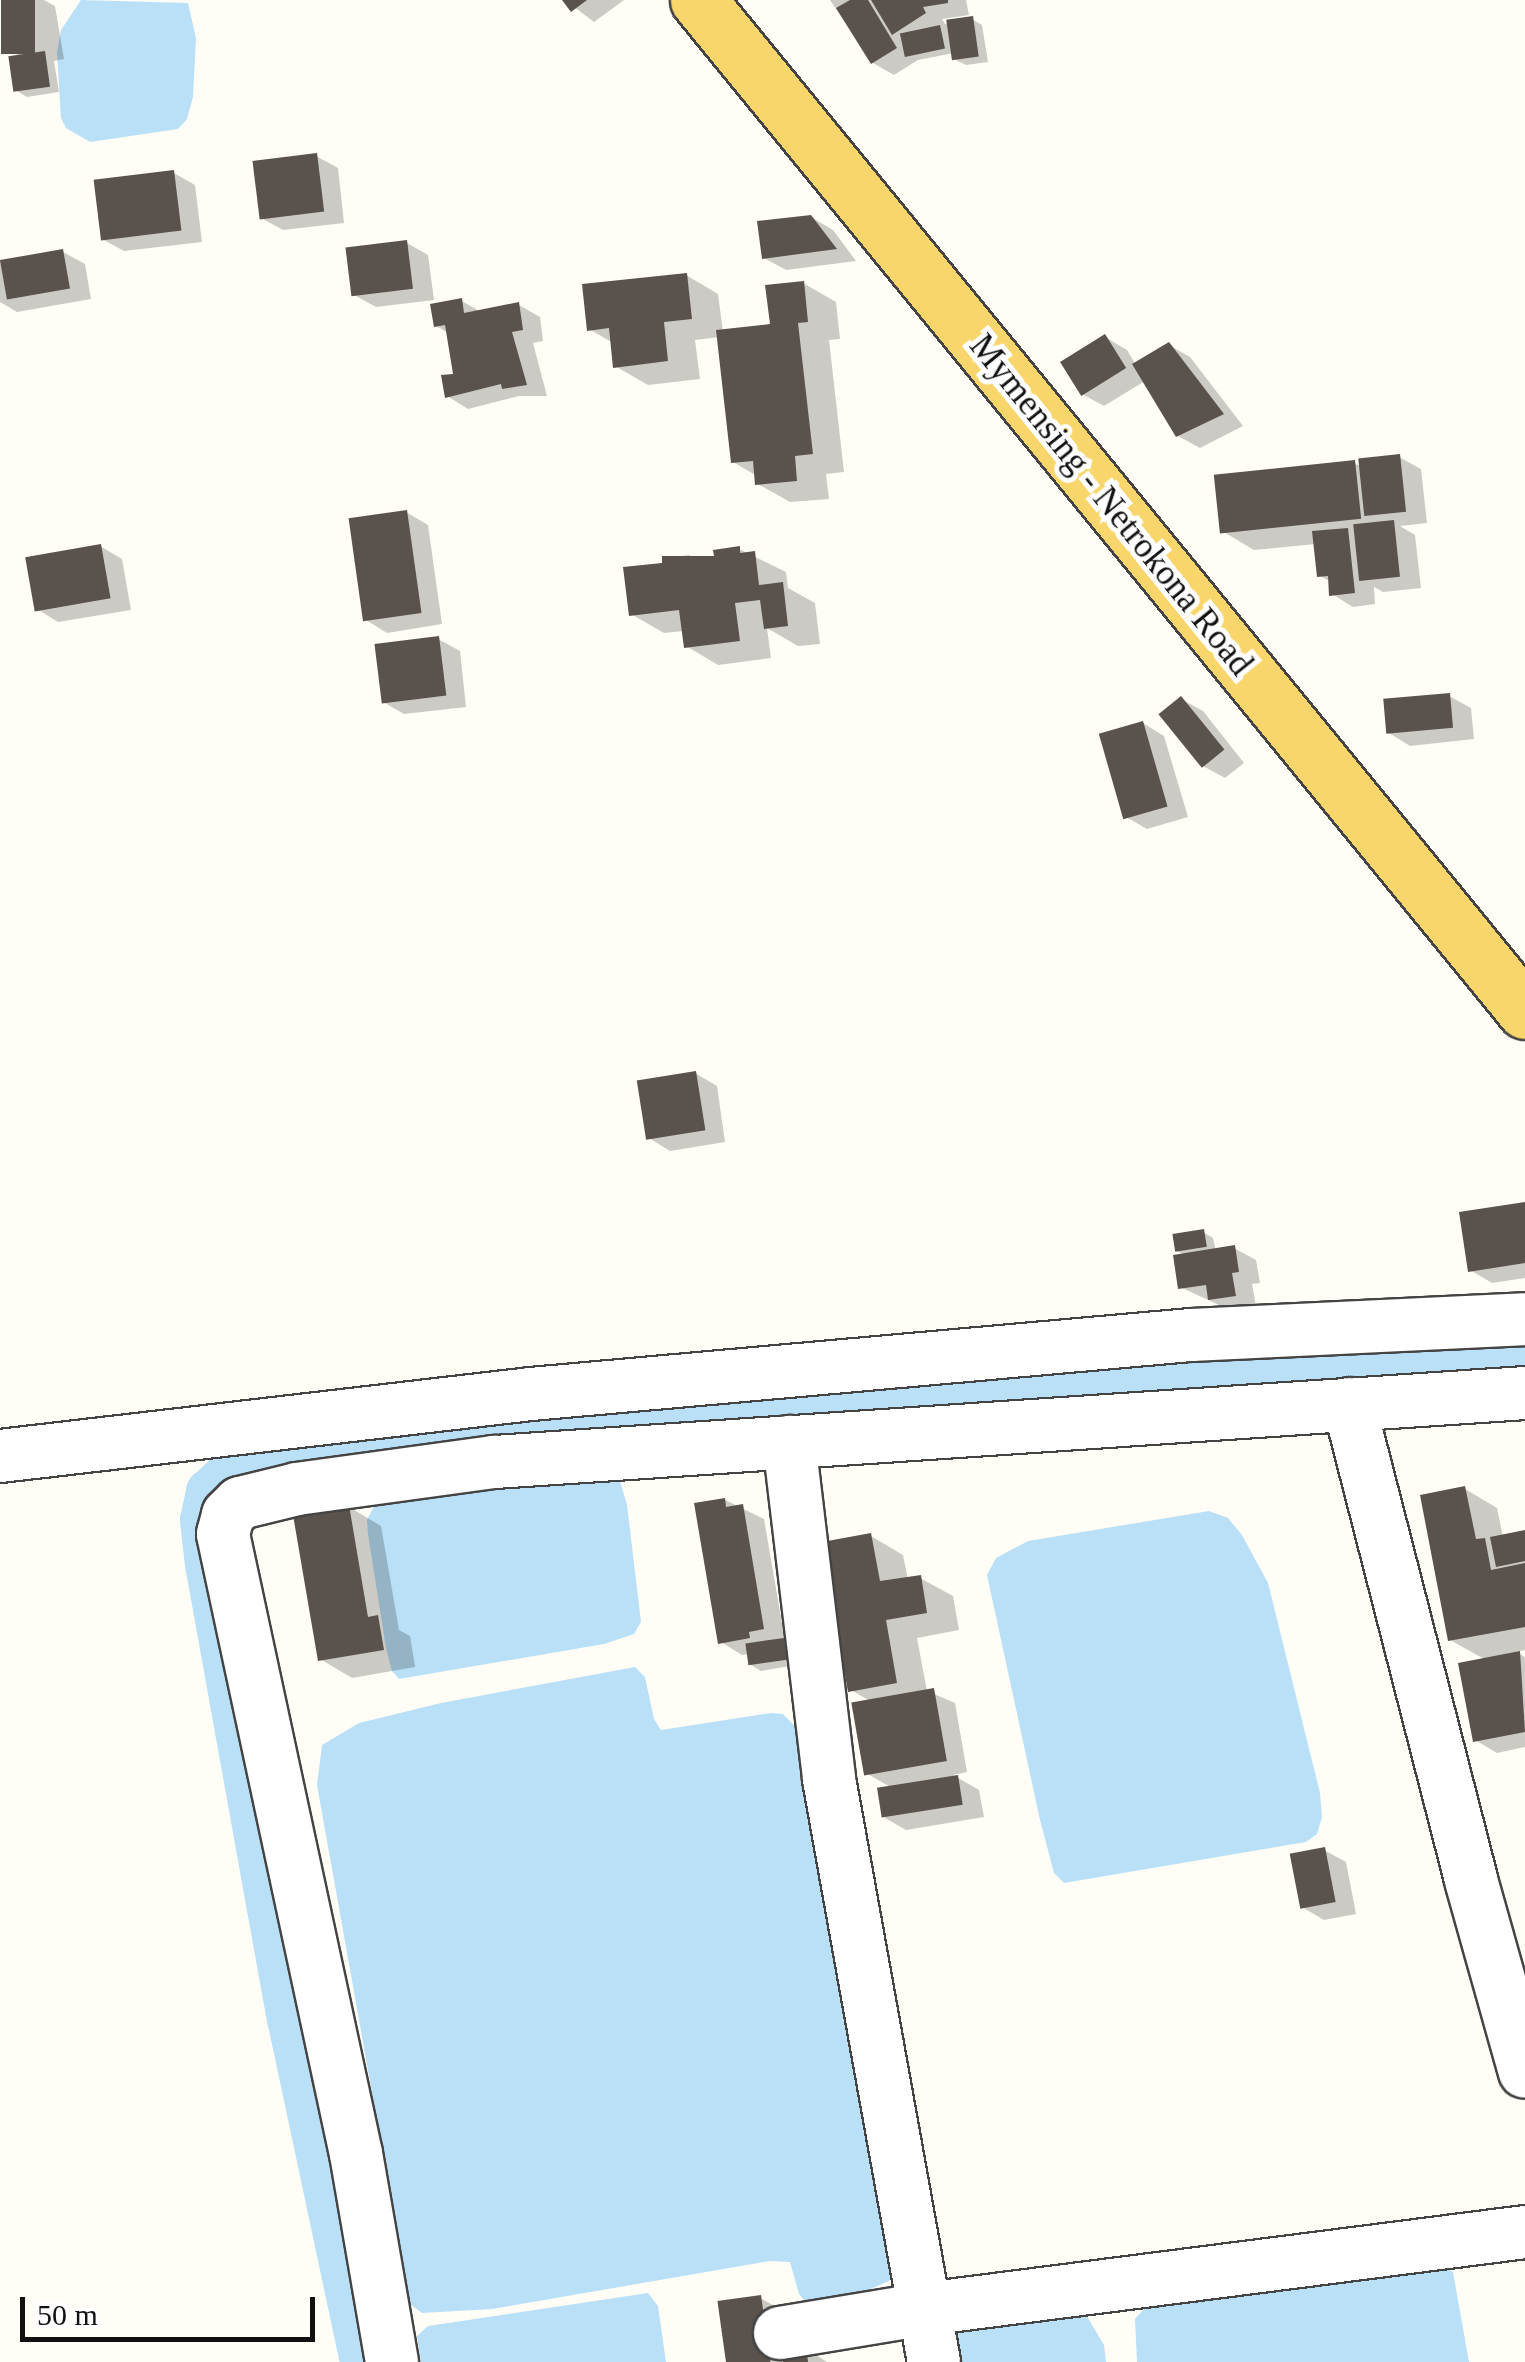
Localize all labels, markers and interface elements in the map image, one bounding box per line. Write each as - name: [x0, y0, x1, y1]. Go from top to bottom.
- street label: Mymensing - Netrokona Road: [960, 326, 1262, 684]
- scale bar: [25, 2277, 320, 2339]
- text: 50 m: [37, 2298, 98, 2331]

